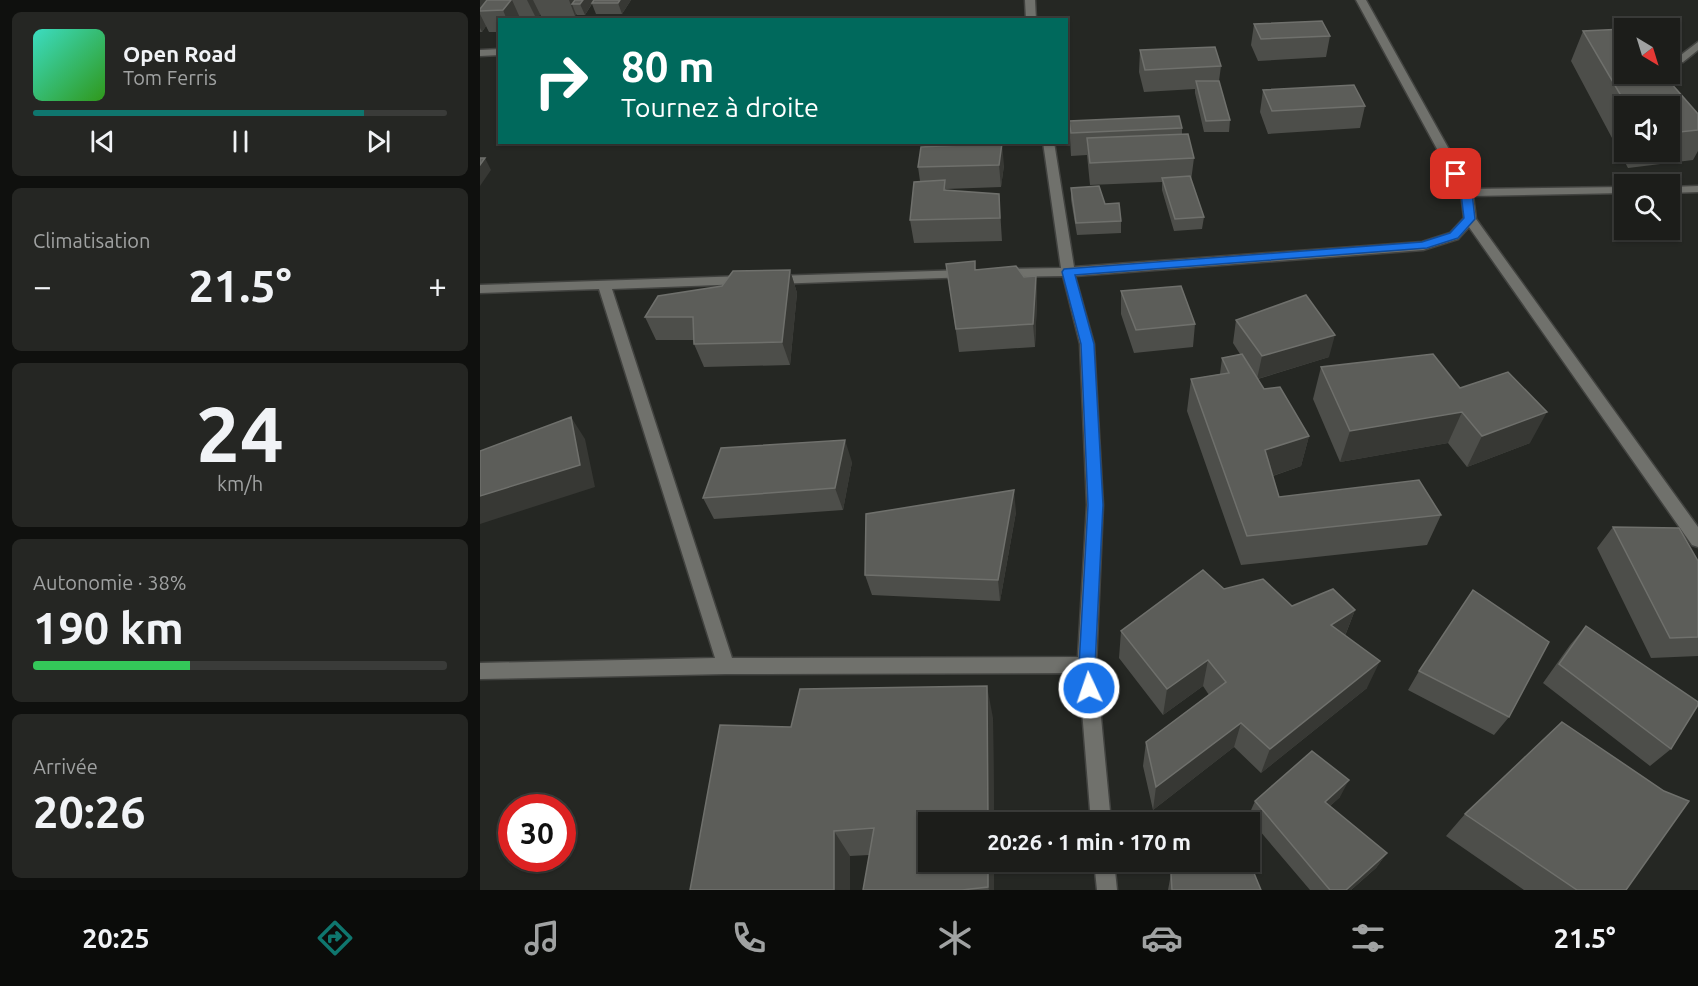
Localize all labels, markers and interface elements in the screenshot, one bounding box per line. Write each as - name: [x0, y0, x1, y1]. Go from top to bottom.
- north arrow: [1614, 18, 1680, 84]
- map controls: [1614, 18, 1680, 240]
- text: Open Road: [123, 41, 237, 66]
- icon: right: [522, 42, 600, 120]
- text: 80 m: [621, 43, 715, 90]
- text: Tom Ferris: [123, 66, 217, 89]
- text: Tournez à droite: [621, 92, 819, 122]
- button: sound: [1614, 96, 1680, 162]
- icon: previous: [86, 125, 119, 158]
- icon: pause: [224, 125, 257, 158]
- icon: next: [362, 125, 395, 158]
- pin: [1430, 148, 1481, 199]
- icon: arrive: [1439, 157, 1472, 190]
- button: search: [1614, 174, 1680, 240]
- text: Climatisation: [33, 229, 150, 252]
- text: 21.5°: [188, 260, 292, 311]
- text: −: [33, 267, 52, 304]
- text: +: [428, 267, 447, 304]
- text: 24: [196, 389, 284, 477]
- text: km/h: [217, 472, 263, 495]
- text: Autonomie · 38%: [33, 571, 187, 594]
- text: 190 km: [33, 602, 184, 653]
- position arrow: [1057, 656, 1121, 720]
- text: Arrivée: [33, 755, 98, 778]
- text: 20:26: [33, 786, 146, 837]
- speed limit sign: 30: [498, 794, 576, 872]
- text: 20:26 · 1 min · 170 m: [987, 829, 1191, 854]
- icon: directions: [314, 917, 356, 959]
- icon: music: [521, 917, 563, 959]
- icon: phone: [728, 917, 770, 959]
- icon: climate: [934, 917, 976, 959]
- icon: car: [1141, 917, 1183, 959]
- icon: filters: [1347, 917, 1389, 959]
- text: 20:25: [82, 923, 150, 953]
- text: 21.5°: [1554, 923, 1616, 953]

